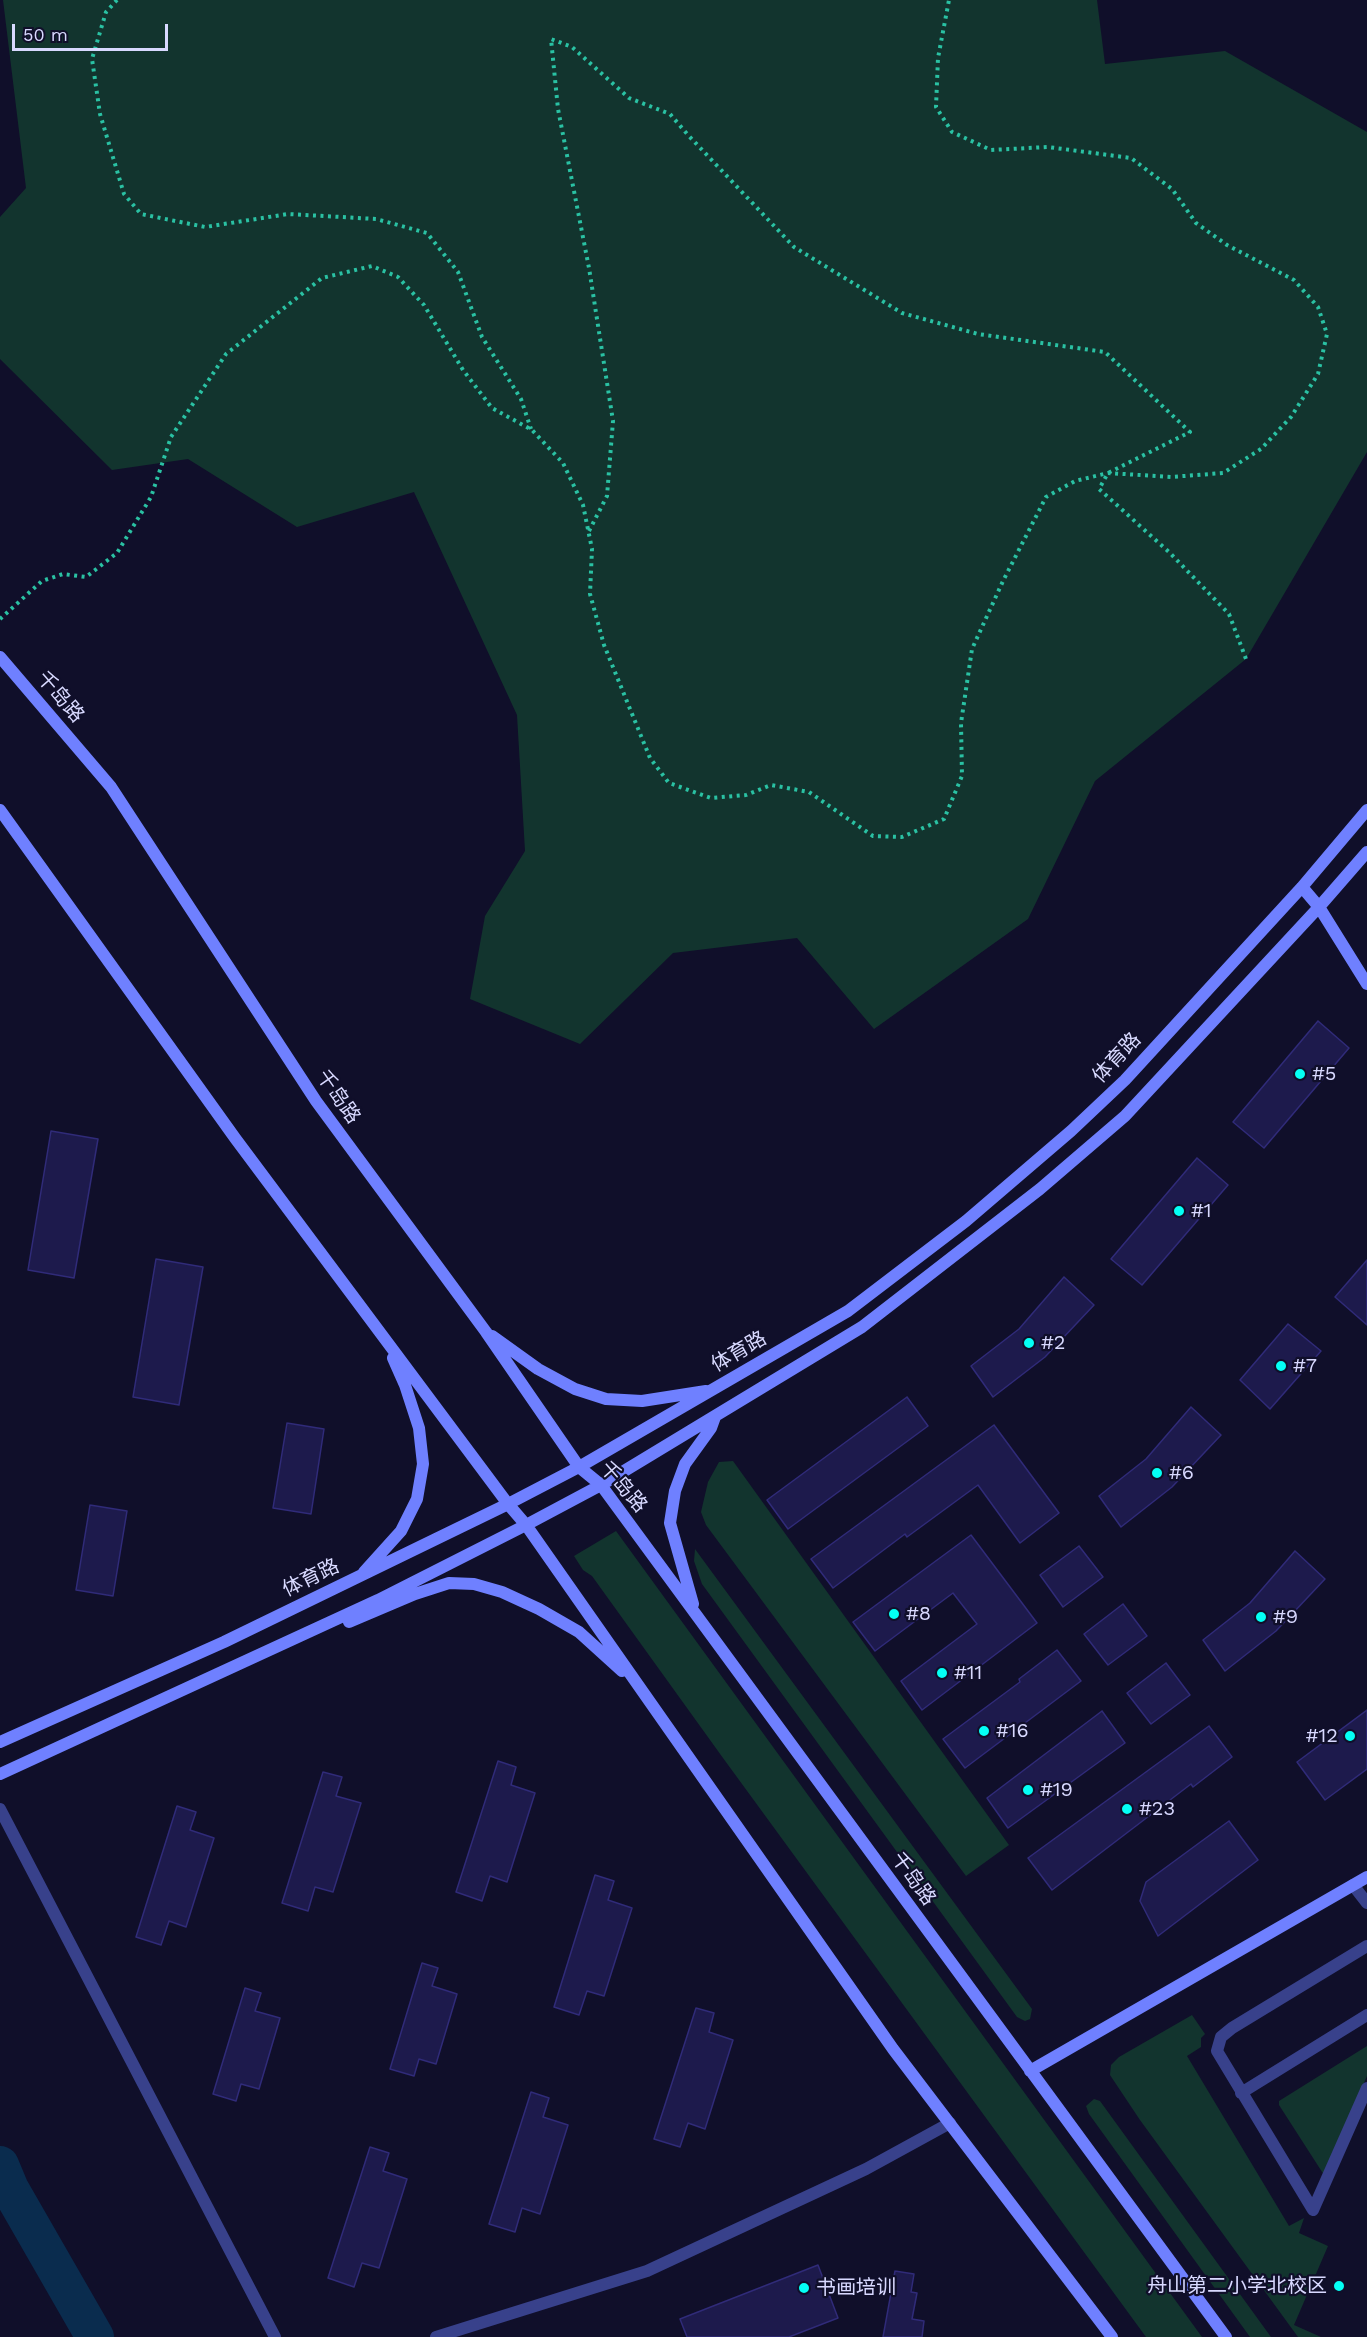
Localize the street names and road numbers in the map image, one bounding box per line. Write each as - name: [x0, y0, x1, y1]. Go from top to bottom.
- street label: 千岛路: [31, 666, 89, 728]
- street label: 体育路: [1088, 1028, 1146, 1088]
- street label: 千岛路: [311, 1066, 365, 1128]
- street label: 体育路: [707, 1327, 771, 1377]
- street label: 千岛路: [594, 1456, 652, 1518]
- street label: 体育路: [279, 1554, 343, 1602]
- street label: 千岛路: [886, 1848, 940, 1910]

